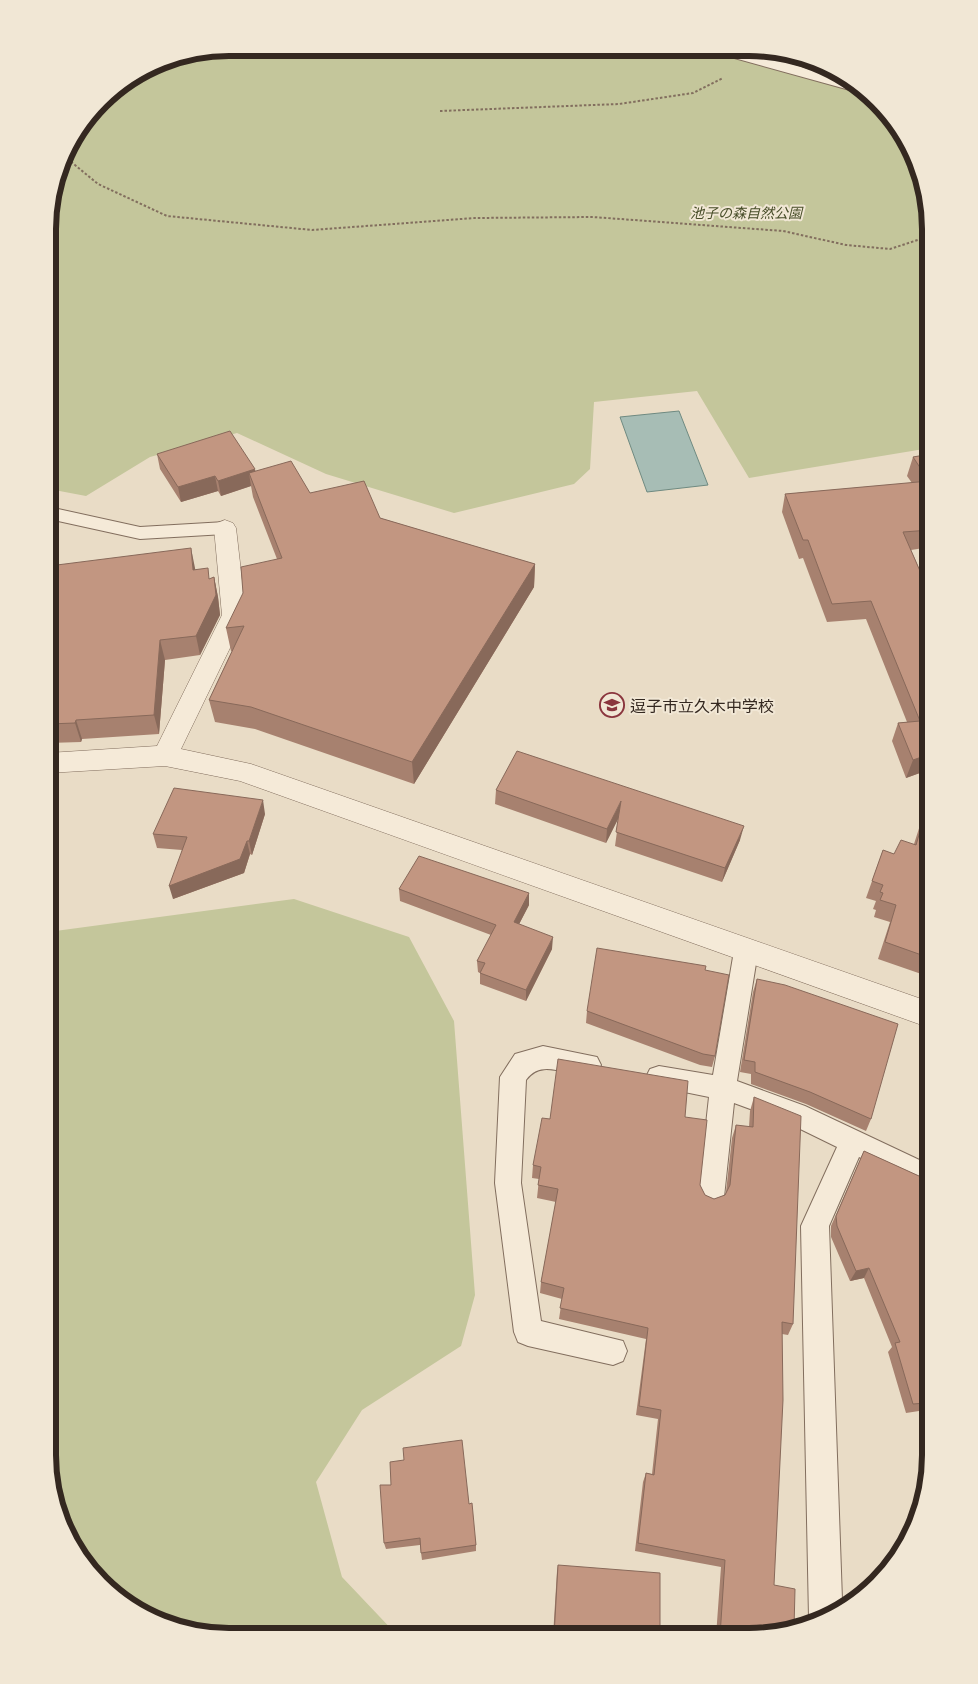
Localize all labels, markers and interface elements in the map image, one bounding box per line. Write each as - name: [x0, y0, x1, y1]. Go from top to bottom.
- park label: 池子の森自然公園: [690, 202, 804, 222]
- school or university icon: 逗子市立久木中学校: [599, 692, 625, 718]
- place label: 逗子市立久木中学校: [630, 693, 774, 717]

